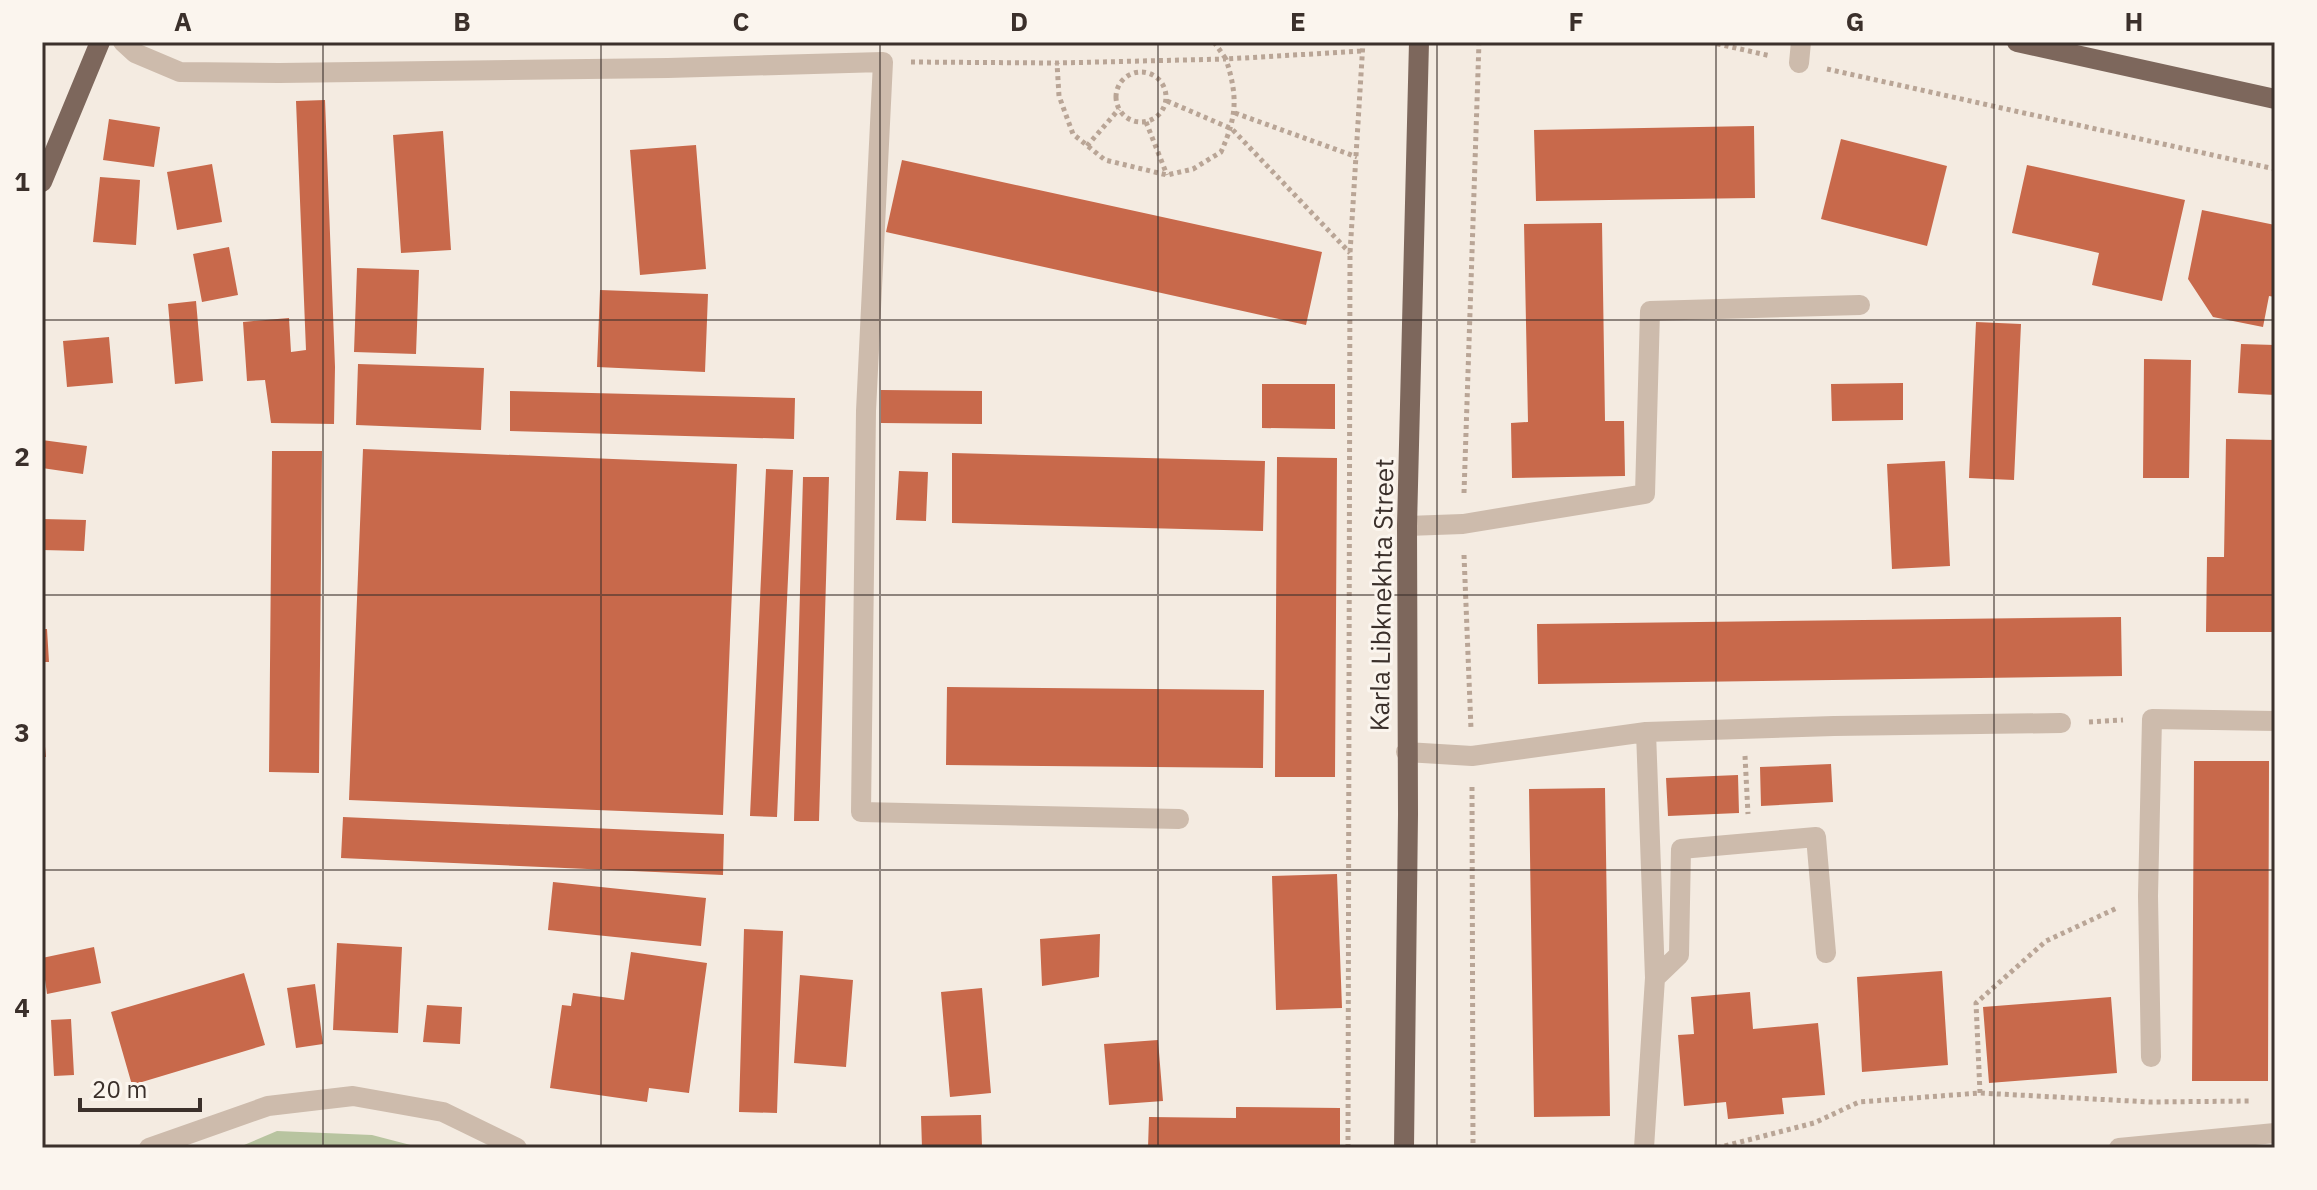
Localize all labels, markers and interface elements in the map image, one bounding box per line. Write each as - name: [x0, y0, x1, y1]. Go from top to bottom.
- text: A: [174, 4, 192, 38]
- text: B: [453, 4, 471, 38]
- text: C: [733, 4, 750, 38]
- text: D: [1010, 4, 1028, 38]
- text: E: [1290, 4, 1306, 38]
- text: F: [1568, 4, 1584, 38]
- text: G: [1846, 4, 1864, 38]
- text: H: [2125, 4, 2143, 38]
- text: 1: [14, 164, 30, 198]
- text: 2: [14, 439, 30, 473]
- street label: Karla Libknekhta Street: [1362, 458, 1400, 732]
- text: 3: [14, 715, 30, 749]
- text: 4: [14, 990, 30, 1024]
- scale bar: [80, 1062, 200, 1112]
- text: 20 m: [92, 1073, 147, 1105]

